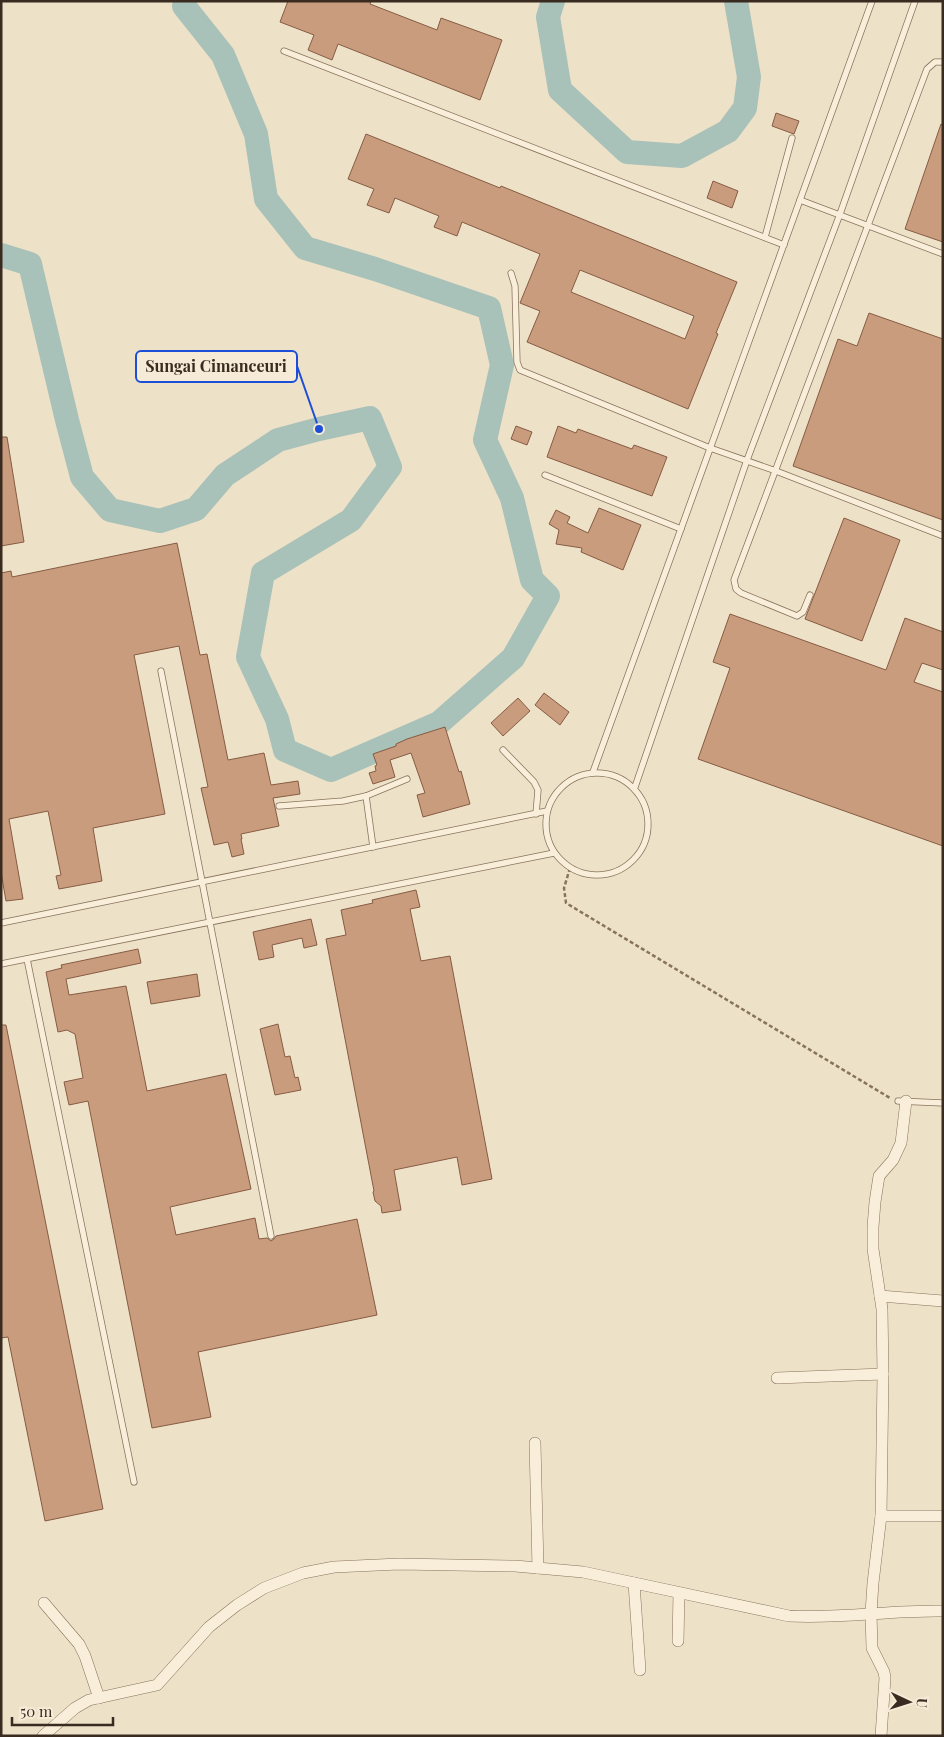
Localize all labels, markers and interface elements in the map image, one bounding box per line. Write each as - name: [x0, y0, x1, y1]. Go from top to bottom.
- callout: Sungai Cimanceuri: [136, 351, 297, 382]
- text: Sungai Cimanceuri: [145, 355, 287, 376]
- north arrow: [884, 1677, 934, 1727]
- scale bar: [12, 1694, 114, 1726]
- text: U: [913, 1697, 932, 1709]
- text: 50 m: [20, 1701, 53, 1721]

